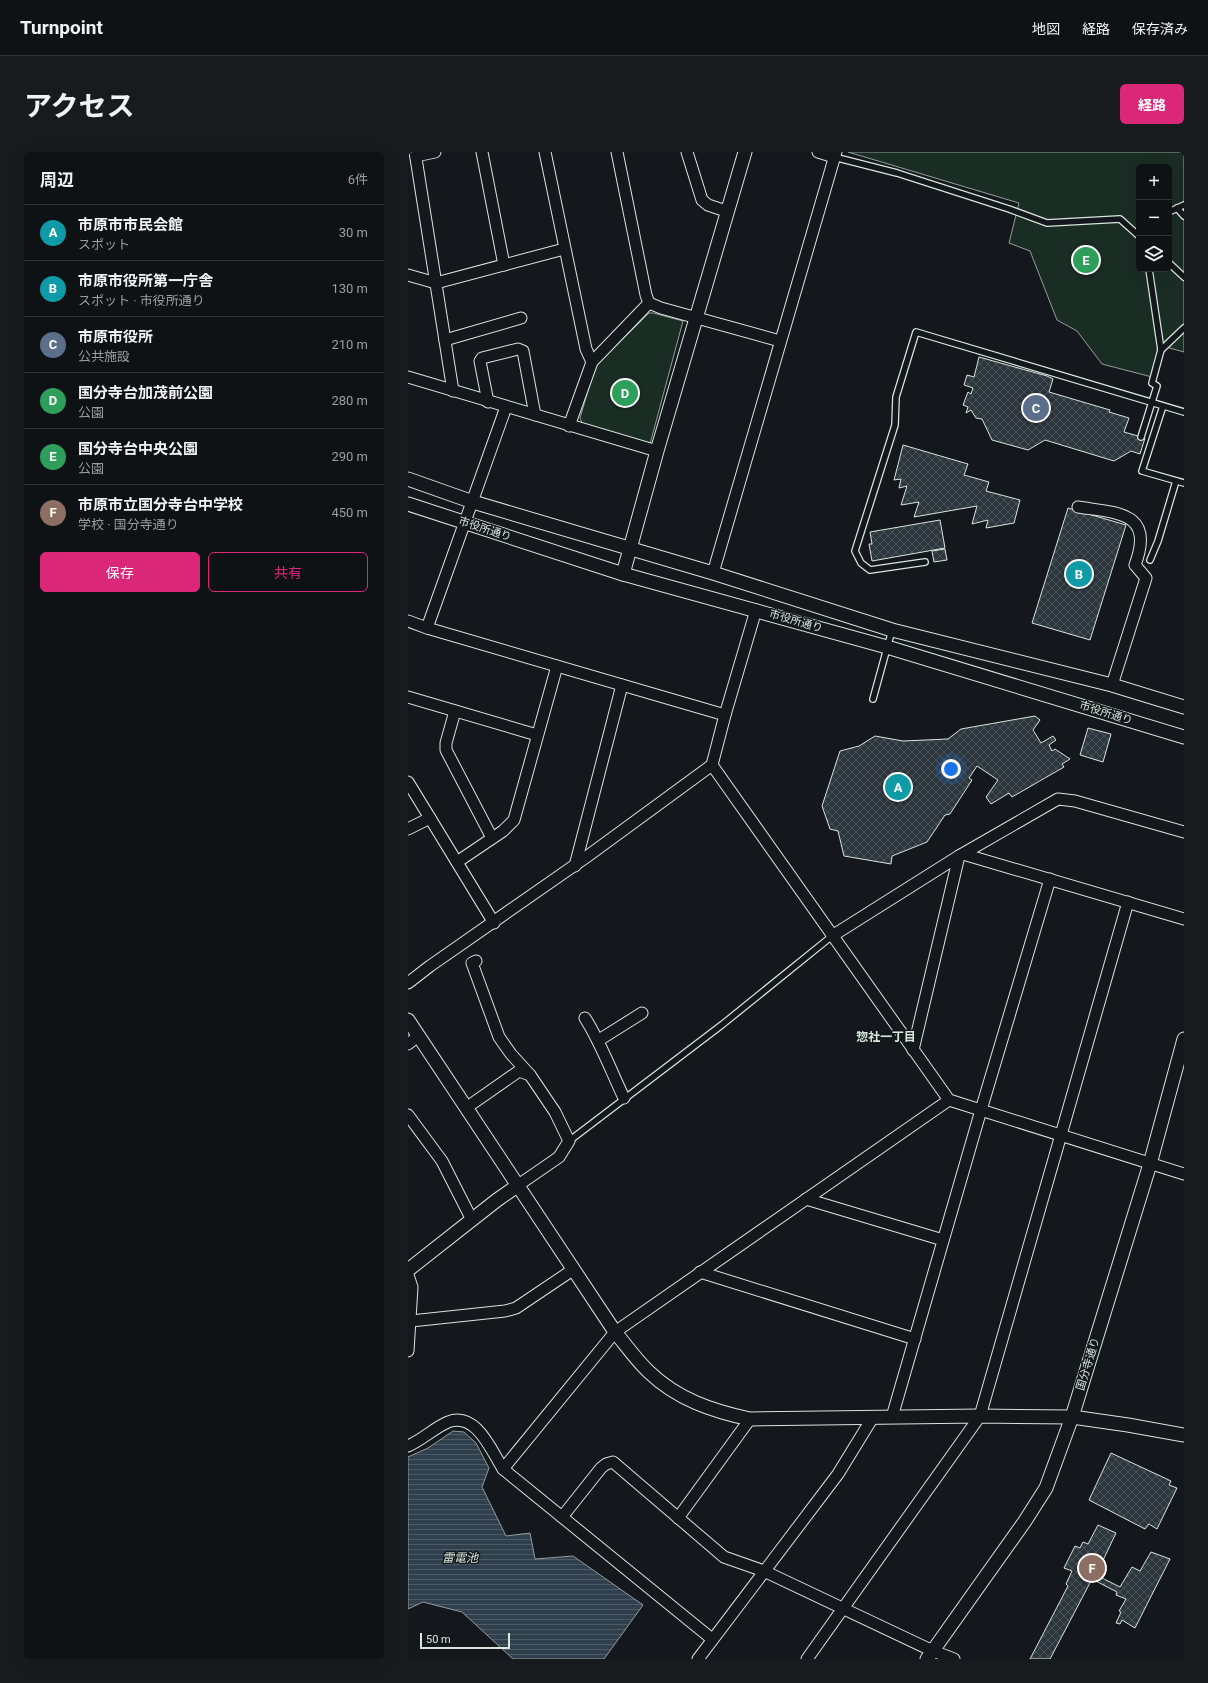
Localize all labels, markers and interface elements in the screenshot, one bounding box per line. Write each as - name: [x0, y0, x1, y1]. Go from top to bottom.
- text: Turnpoint: [20, 16, 103, 39]
- text: 地図: [1032, 21, 1060, 37]
- text: 経路: [1082, 21, 1110, 37]
- text: 保存済み: [1132, 21, 1188, 37]
- button: 経路: [1120, 84, 1184, 124]
- text: アクセス: [24, 90, 135, 123]
- map controls: [1136, 164, 1172, 272]
- button: +: [1136, 164, 1172, 200]
- text: 周辺: [40, 170, 74, 190]
- text: 6件: [348, 172, 368, 187]
- button: −: [1136, 200, 1172, 236]
- text: 市原市市民会館: [78, 216, 183, 234]
- text: A: [49, 225, 57, 240]
- text: 30 m: [339, 225, 368, 240]
- button: layers: [1136, 236, 1172, 272]
- text: スポット: [78, 237, 130, 252]
- pin: E: [1073, 245, 1099, 275]
- text: 市原市役所第一庁舎: [78, 272, 213, 290]
- text: B: [49, 281, 57, 296]
- text: 130 m: [331, 281, 368, 296]
- text: スポット · 市役所通り: [78, 293, 205, 308]
- text: 市原市役所: [78, 328, 153, 346]
- text: C: [49, 337, 57, 352]
- text: 210 m: [331, 337, 368, 352]
- text: 公共施設: [78, 349, 130, 364]
- pin: D: [612, 378, 638, 408]
- text: 国分寺台加茂前公園: [78, 384, 213, 402]
- text: D: [49, 393, 57, 408]
- text: 280 m: [331, 393, 368, 408]
- pin: C: [1023, 393, 1049, 423]
- text: 公園: [78, 405, 104, 420]
- text: 国分寺台中央公園: [78, 440, 198, 458]
- text: E: [49, 449, 57, 464]
- text: 290 m: [331, 449, 368, 464]
- text: 公園: [78, 461, 104, 476]
- text: 市原市立国分寺台中学校: [78, 496, 243, 514]
- text: F: [49, 505, 57, 520]
- text: 450 m: [331, 505, 368, 520]
- street label: 市役所通り: [457, 514, 513, 544]
- text: 学校 · 国分寺通り: [78, 517, 179, 532]
- button: 保存: [40, 552, 200, 592]
- button: 共有: [208, 552, 368, 592]
- pin: B: [1066, 559, 1092, 589]
- street label: 市役所通り: [768, 607, 824, 635]
- street label: 市役所通り: [1078, 699, 1134, 727]
- your location: [941, 759, 961, 779]
- pin: A: [885, 772, 911, 802]
- district label: 惣社一丁目: [856, 1030, 916, 1044]
- street label: 国分寺通り: [1074, 1336, 1102, 1392]
- water label: 雷電池: [442, 1551, 479, 1565]
- pin: F: [1079, 1553, 1105, 1583]
- scale bar: [420, 1631, 510, 1650]
- text: 50 m: [426, 1633, 451, 1646]

